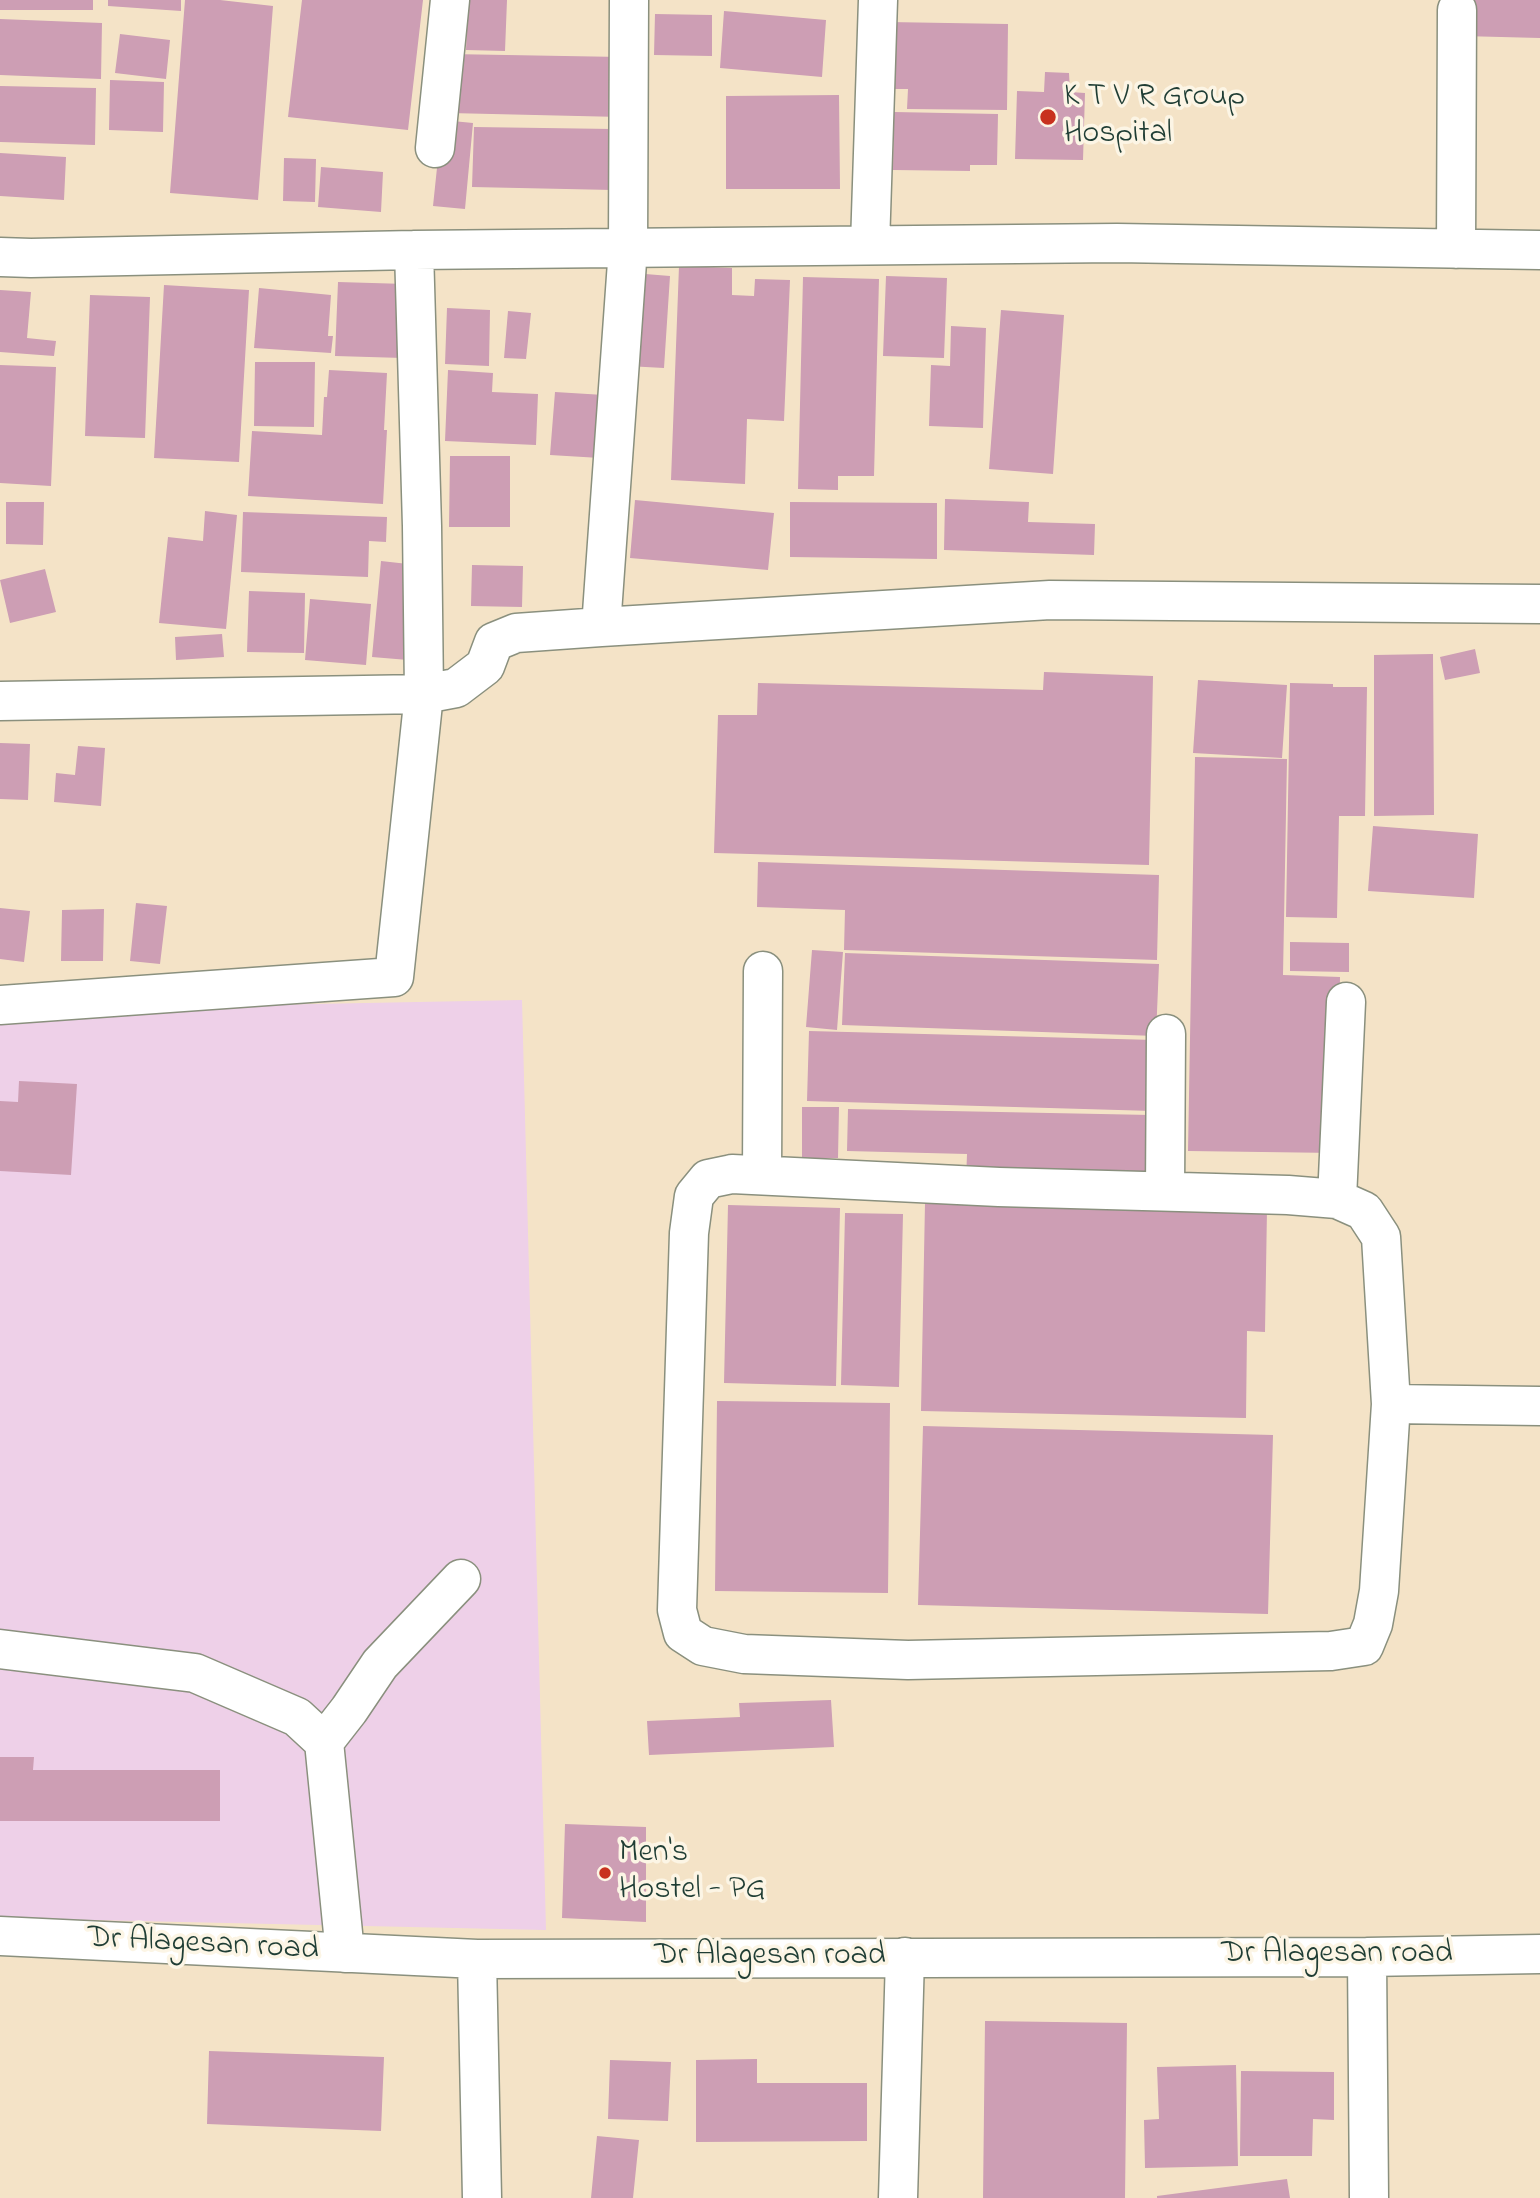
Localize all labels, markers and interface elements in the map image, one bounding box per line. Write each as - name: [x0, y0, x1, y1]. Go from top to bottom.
- place label: K T V R Group Hospital: [1064, 80, 1245, 155]
- marker: K T V R Group Hospital: [1038, 107, 1058, 127]
- place label: Men's Hostel - PG: [619, 1836, 766, 1911]
- marker: Men's Hostel - PG: [597, 1865, 613, 1881]
- street label: Dr Alagesan road: [86, 1921, 320, 1971]
- street label: Dr Alagesan road: [1221, 1937, 1453, 1975]
- street label: Dr Alagesan road: [654, 1939, 886, 1977]

